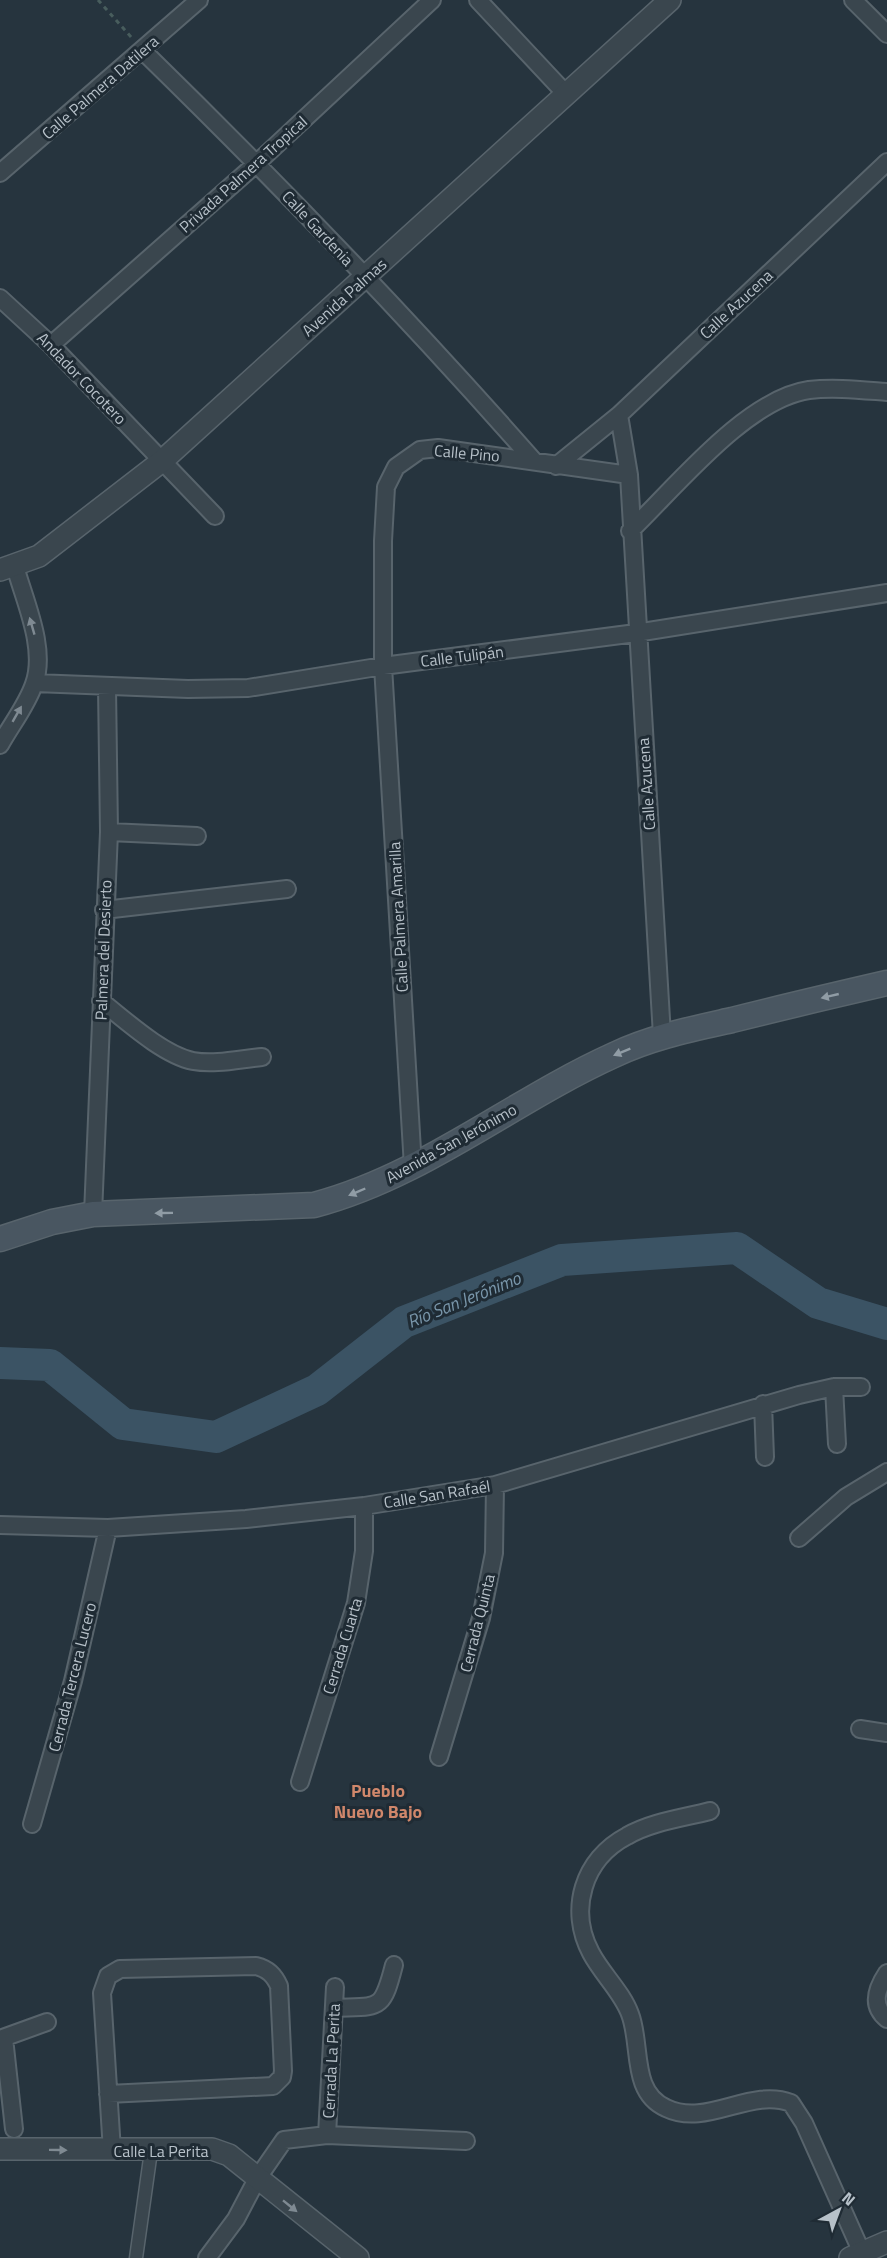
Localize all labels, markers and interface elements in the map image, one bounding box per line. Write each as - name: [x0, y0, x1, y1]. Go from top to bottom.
- street label: Calle Palmera Datilera: [36, 29, 164, 145]
- street label: Privada Palmera Tropical: [174, 110, 312, 238]
- street label: Calle Gardenia: [277, 185, 359, 271]
- street label: Avenida Palmas: [296, 252, 392, 342]
- street label: Calle Azucena: [694, 264, 778, 344]
- street label: Andador Cocotero: [32, 326, 132, 430]
- street label: Calle Pino: [433, 438, 501, 468]
- one-way arrow: [26, 617, 36, 635]
- street label: Calle Tulipán: [419, 639, 505, 673]
- one-way arrow: [12, 706, 23, 722]
- street label: Calle Azucena: [631, 737, 661, 831]
- street label: Calle Palmera Amarilla: [382, 841, 414, 993]
- street label: Palmera del Desierto: [89, 879, 117, 1021]
- one-way arrow: [821, 992, 839, 1002]
- one-way arrow: [612, 1047, 630, 1057]
- street label: Avenida San Jerónimo: [381, 1097, 521, 1189]
- one-way arrow: [347, 1187, 365, 1197]
- one-way arrow: [154, 1208, 173, 1218]
- water label: Río San Jerónimo: [403, 1264, 526, 1335]
- street label: Calle San Rafaél: [382, 1474, 492, 1514]
- street label: Cerrada Quinta: [453, 1571, 501, 1675]
- street label: Cerrada Cuarta: [316, 1595, 368, 1697]
- street label: Cerrada Tercera Lucero: [42, 1600, 102, 1754]
- district label: Pueblo Nuevo Bajo: [334, 1777, 422, 1825]
- street label: Cerrada La Perita: [316, 2003, 346, 2119]
- street label: Calle La Perita: [113, 2139, 209, 2163]
- one-way arrow: [49, 2145, 68, 2155]
- north arrow: [809, 2180, 869, 2240]
- text: N: [837, 2186, 861, 2211]
- one-way arrow: [283, 2200, 298, 2212]

